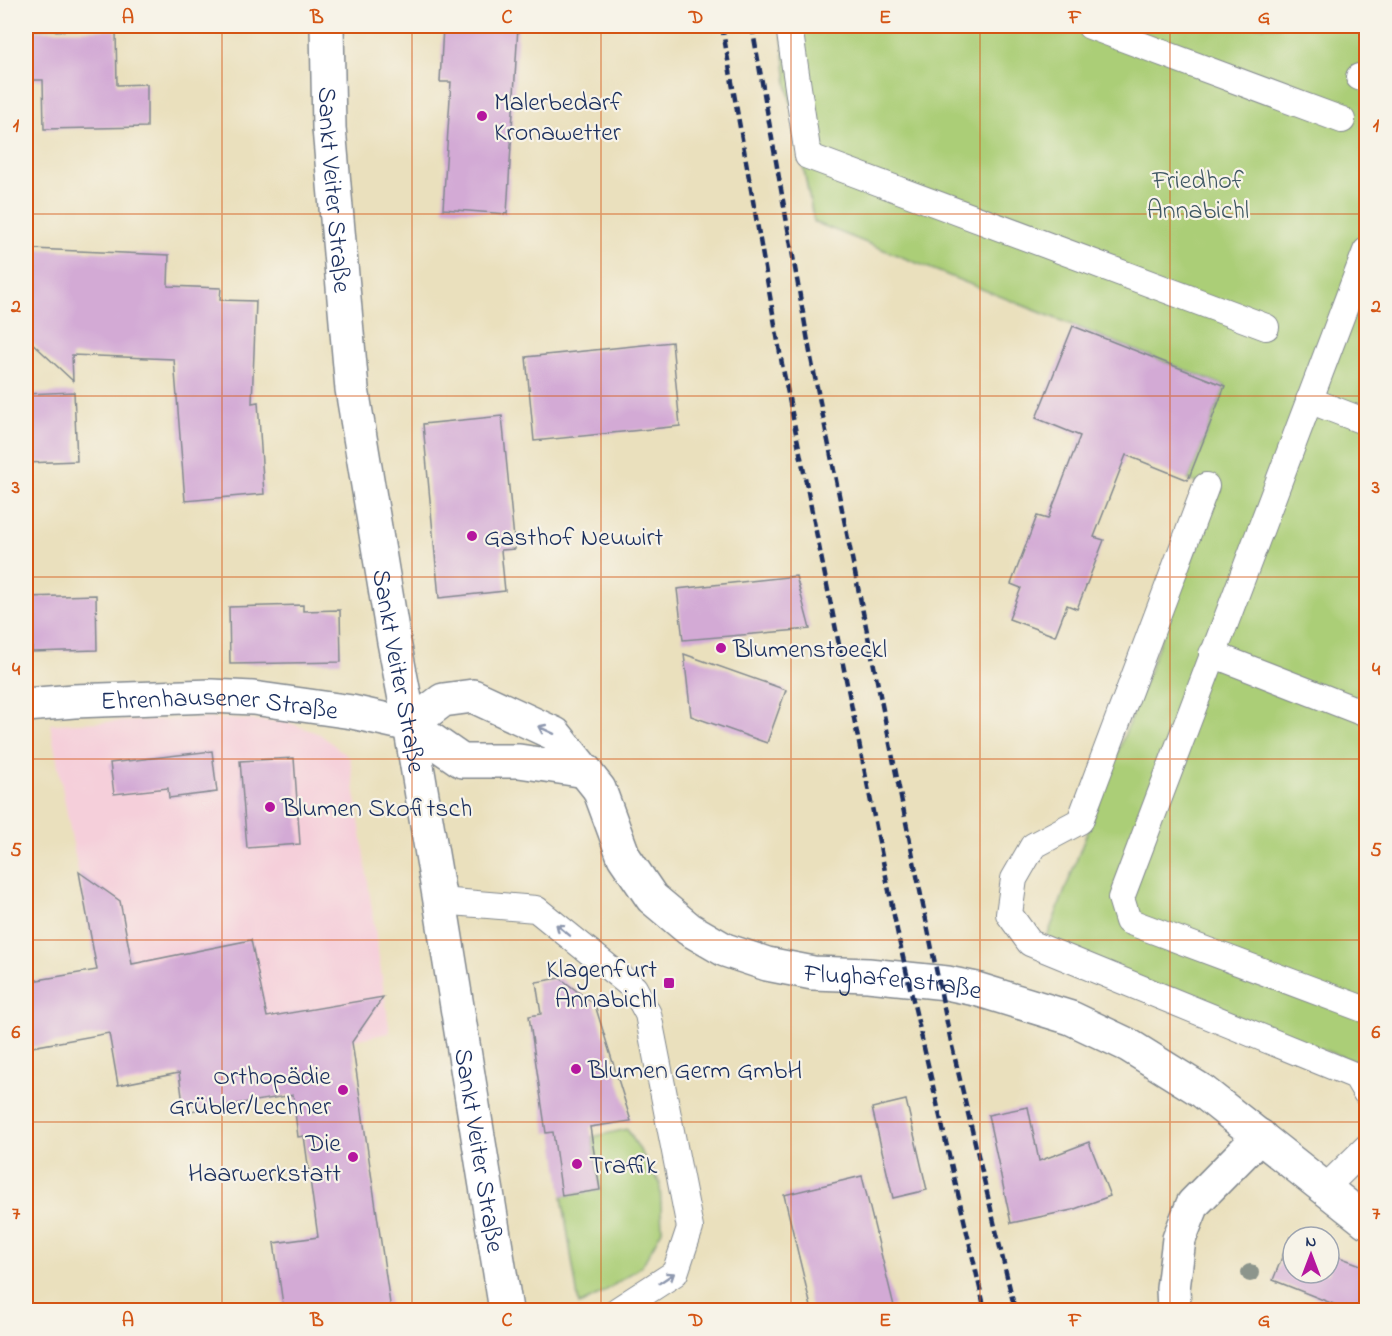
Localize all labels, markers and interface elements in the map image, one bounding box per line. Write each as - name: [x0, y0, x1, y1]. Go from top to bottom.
- text: A: [122, 4, 134, 33]
- text: B: [309, 4, 324, 33]
- text: C: [502, 4, 513, 33]
- text: D: [688, 4, 703, 33]
- text: E: [879, 4, 891, 33]
- text: F: [1068, 4, 1082, 33]
- text: G: [1258, 4, 1271, 33]
- place label: Malerbedarf Kronawetter: [494, 85, 623, 153]
- street label: Sankt Veiter Straße: [306, 86, 359, 295]
- marker: Malerbedarf Kronawetter: [475, 109, 489, 123]
- text: 1: [13, 112, 20, 141]
- text: 1: [1373, 112, 1380, 141]
- park label: Friedhof Annabichl: [1147, 163, 1249, 231]
- text: 2: [10, 293, 21, 322]
- text: 2: [1370, 293, 1381, 322]
- text: 3: [11, 474, 20, 503]
- text: 3: [1371, 474, 1380, 503]
- place label: Gasthof Neuwirt: [484, 520, 664, 558]
- marker: Gasthof Neuwirt: [465, 529, 479, 543]
- street label: Sankt Veiter Straße: [360, 567, 434, 777]
- place label: Blumenstoeckl: [732, 632, 887, 670]
- marker: Blumenstoeckl: [714, 641, 728, 655]
- text: 4: [12, 656, 21, 685]
- text: 4: [1372, 656, 1381, 685]
- street label: Ehrenhausener Straße: [100, 680, 341, 732]
- one-way arrow: [537, 723, 555, 735]
- place label: Blumen Skofitsch: [281, 791, 472, 829]
- marker: Blumen Skofitsch: [263, 800, 277, 814]
- text: 5: [10, 837, 22, 866]
- text: 5: [1370, 837, 1382, 866]
- one-way arrow: [555, 924, 571, 937]
- place label: Klagenfurt Annabichl: [546, 952, 657, 1020]
- street label: Flughafenstraße: [799, 955, 985, 1012]
- marker: Klagenfurt Annabichl: [662, 976, 676, 990]
- text: 6: [12, 1019, 21, 1048]
- text: 6: [1372, 1019, 1381, 1048]
- street label: Sankt Veiter Straße: [442, 1046, 513, 1256]
- place label: Blumen Germ GmbH: [587, 1053, 802, 1091]
- place label: Orthopädie Grübler/Lechner: [169, 1059, 332, 1127]
- marker: Blumen Germ GmbH: [569, 1062, 583, 1076]
- marker: Orthopädie Grübler/Lechner: [336, 1083, 350, 1097]
- place label: Die Haarwerkstatt: [188, 1126, 341, 1194]
- place label: Traffik: [589, 1148, 658, 1186]
- marker: Die Haarwerkstatt: [346, 1150, 360, 1164]
- marker: Traffik: [570, 1157, 584, 1171]
- text: 7: [12, 1200, 21, 1229]
- text: 7: [1372, 1200, 1381, 1229]
- north arrow: [1281, 1225, 1341, 1285]
- text: N: [1306, 1230, 1317, 1254]
- one-way arrow: [658, 1272, 674, 1284]
- text: A: [122, 1307, 134, 1336]
- text: B: [309, 1307, 324, 1336]
- text: C: [502, 1307, 513, 1336]
- text: D: [688, 1307, 703, 1336]
- text: E: [879, 1307, 891, 1336]
- text: F: [1068, 1307, 1082, 1336]
- text: G: [1258, 1307, 1271, 1336]

